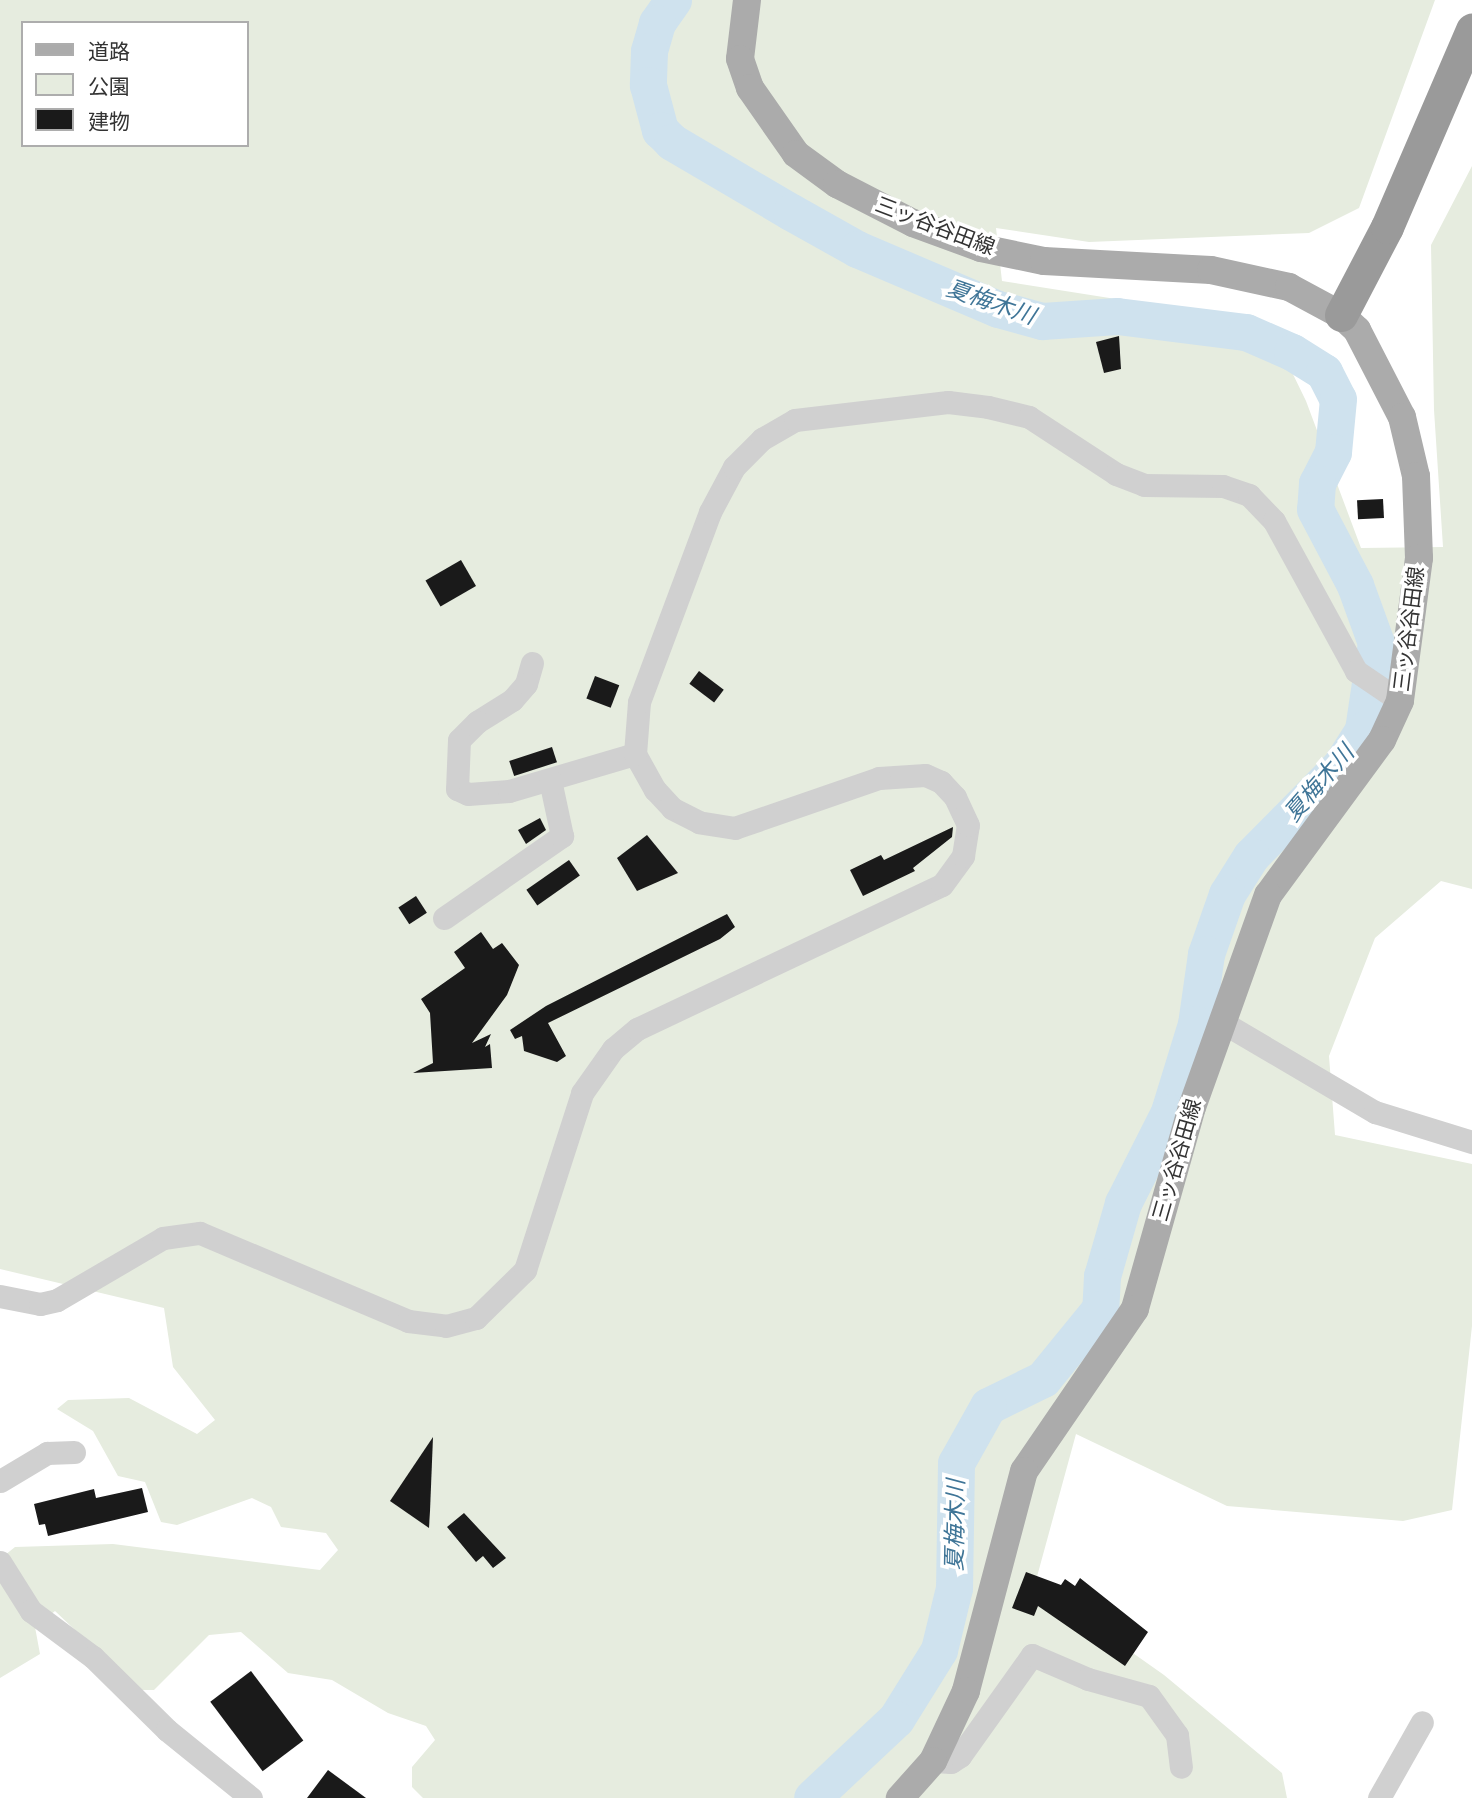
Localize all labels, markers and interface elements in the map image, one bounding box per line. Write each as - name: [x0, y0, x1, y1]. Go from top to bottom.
- legend: [21, 21, 248, 147]
- text: 道路: [88, 38, 130, 65]
- text: 公園: [88, 73, 130, 100]
- text: 建物: [88, 108, 130, 135]
- street label: 三ッ谷谷田線: [872, 192, 998, 260]
- water label: 夏梅木川: [943, 274, 1039, 330]
- street label: 三ッ谷谷田線: [1389, 565, 1429, 693]
- water label: 夏梅木川: [1278, 739, 1360, 827]
- street label: 三ッ谷谷田線: [1148, 1096, 1206, 1224]
- water label: 夏梅木川: [940, 1479, 970, 1571]

